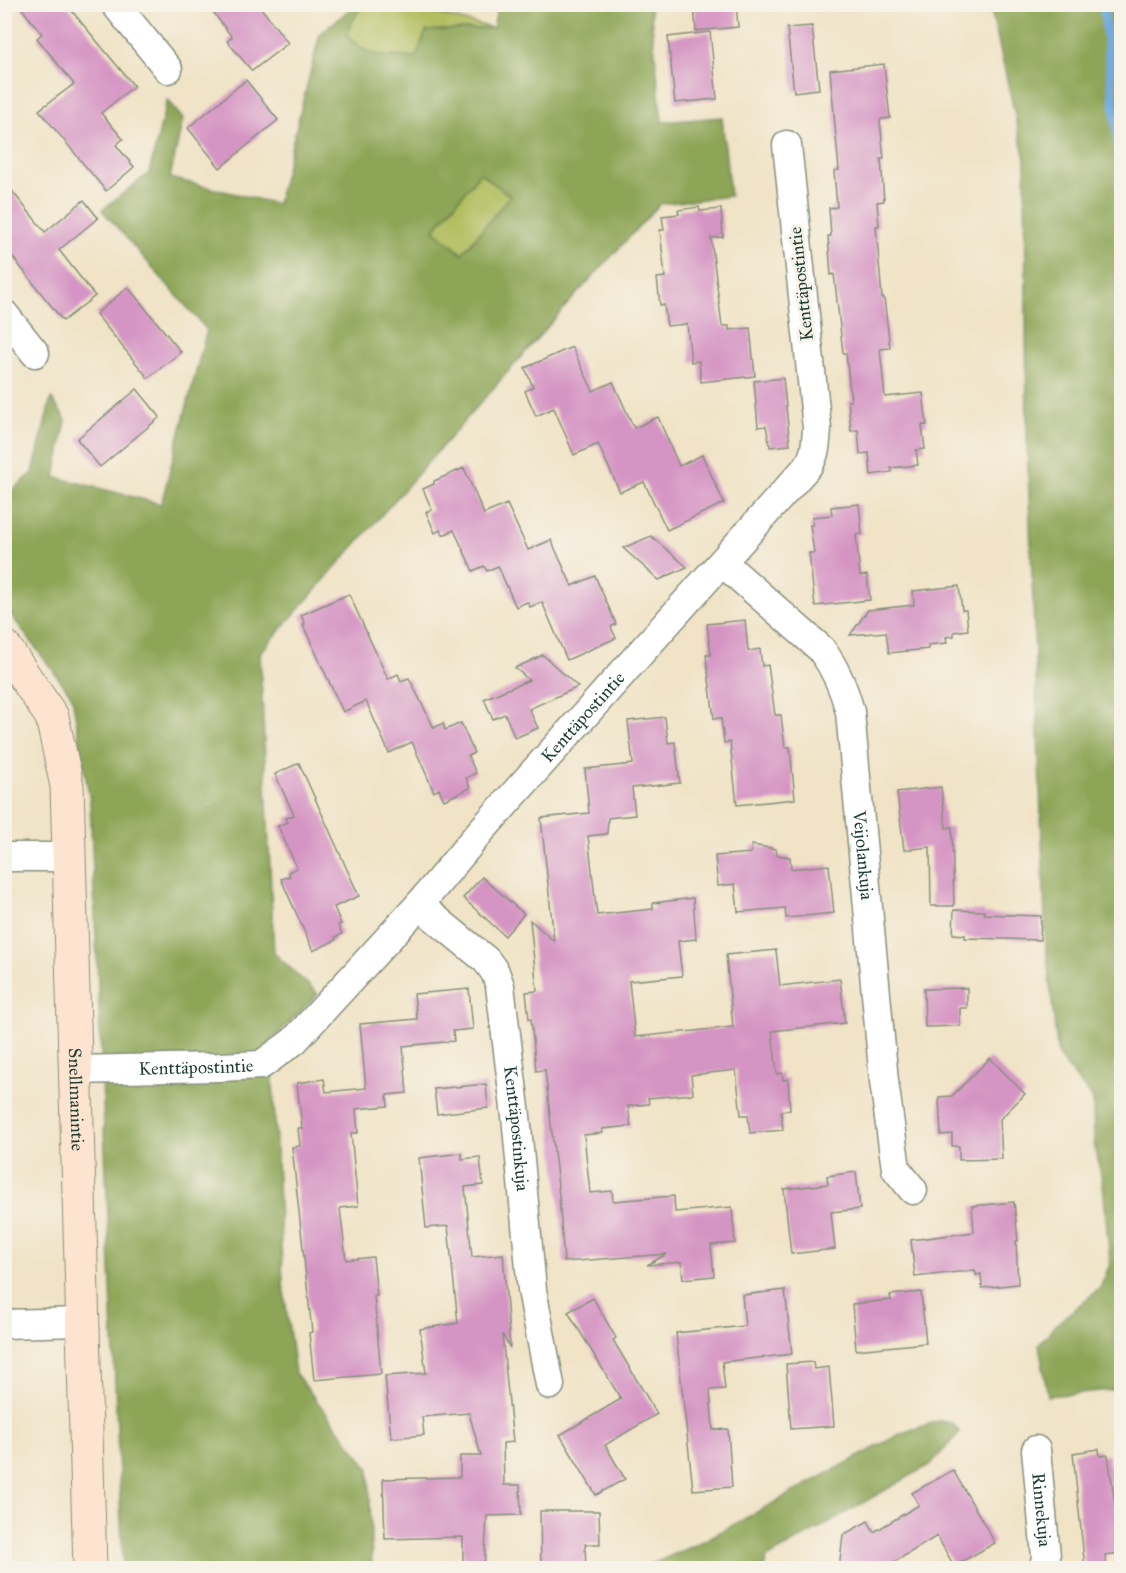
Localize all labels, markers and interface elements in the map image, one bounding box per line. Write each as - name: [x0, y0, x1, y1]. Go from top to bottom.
- street label: Kenttäpostintie: [784, 226, 818, 342]
- street label: Kenttäpostintie: [536, 667, 629, 767]
- street label: Veijolankuja: [848, 809, 878, 901]
- street label: Snellmanintie: [64, 1048, 89, 1151]
- street label: Kenttäpostintie: [138, 1054, 254, 1080]
- street label: Kenttäpostinkuja: [499, 1065, 534, 1193]
- street label: Rinnekuja: [1027, 1472, 1056, 1548]

